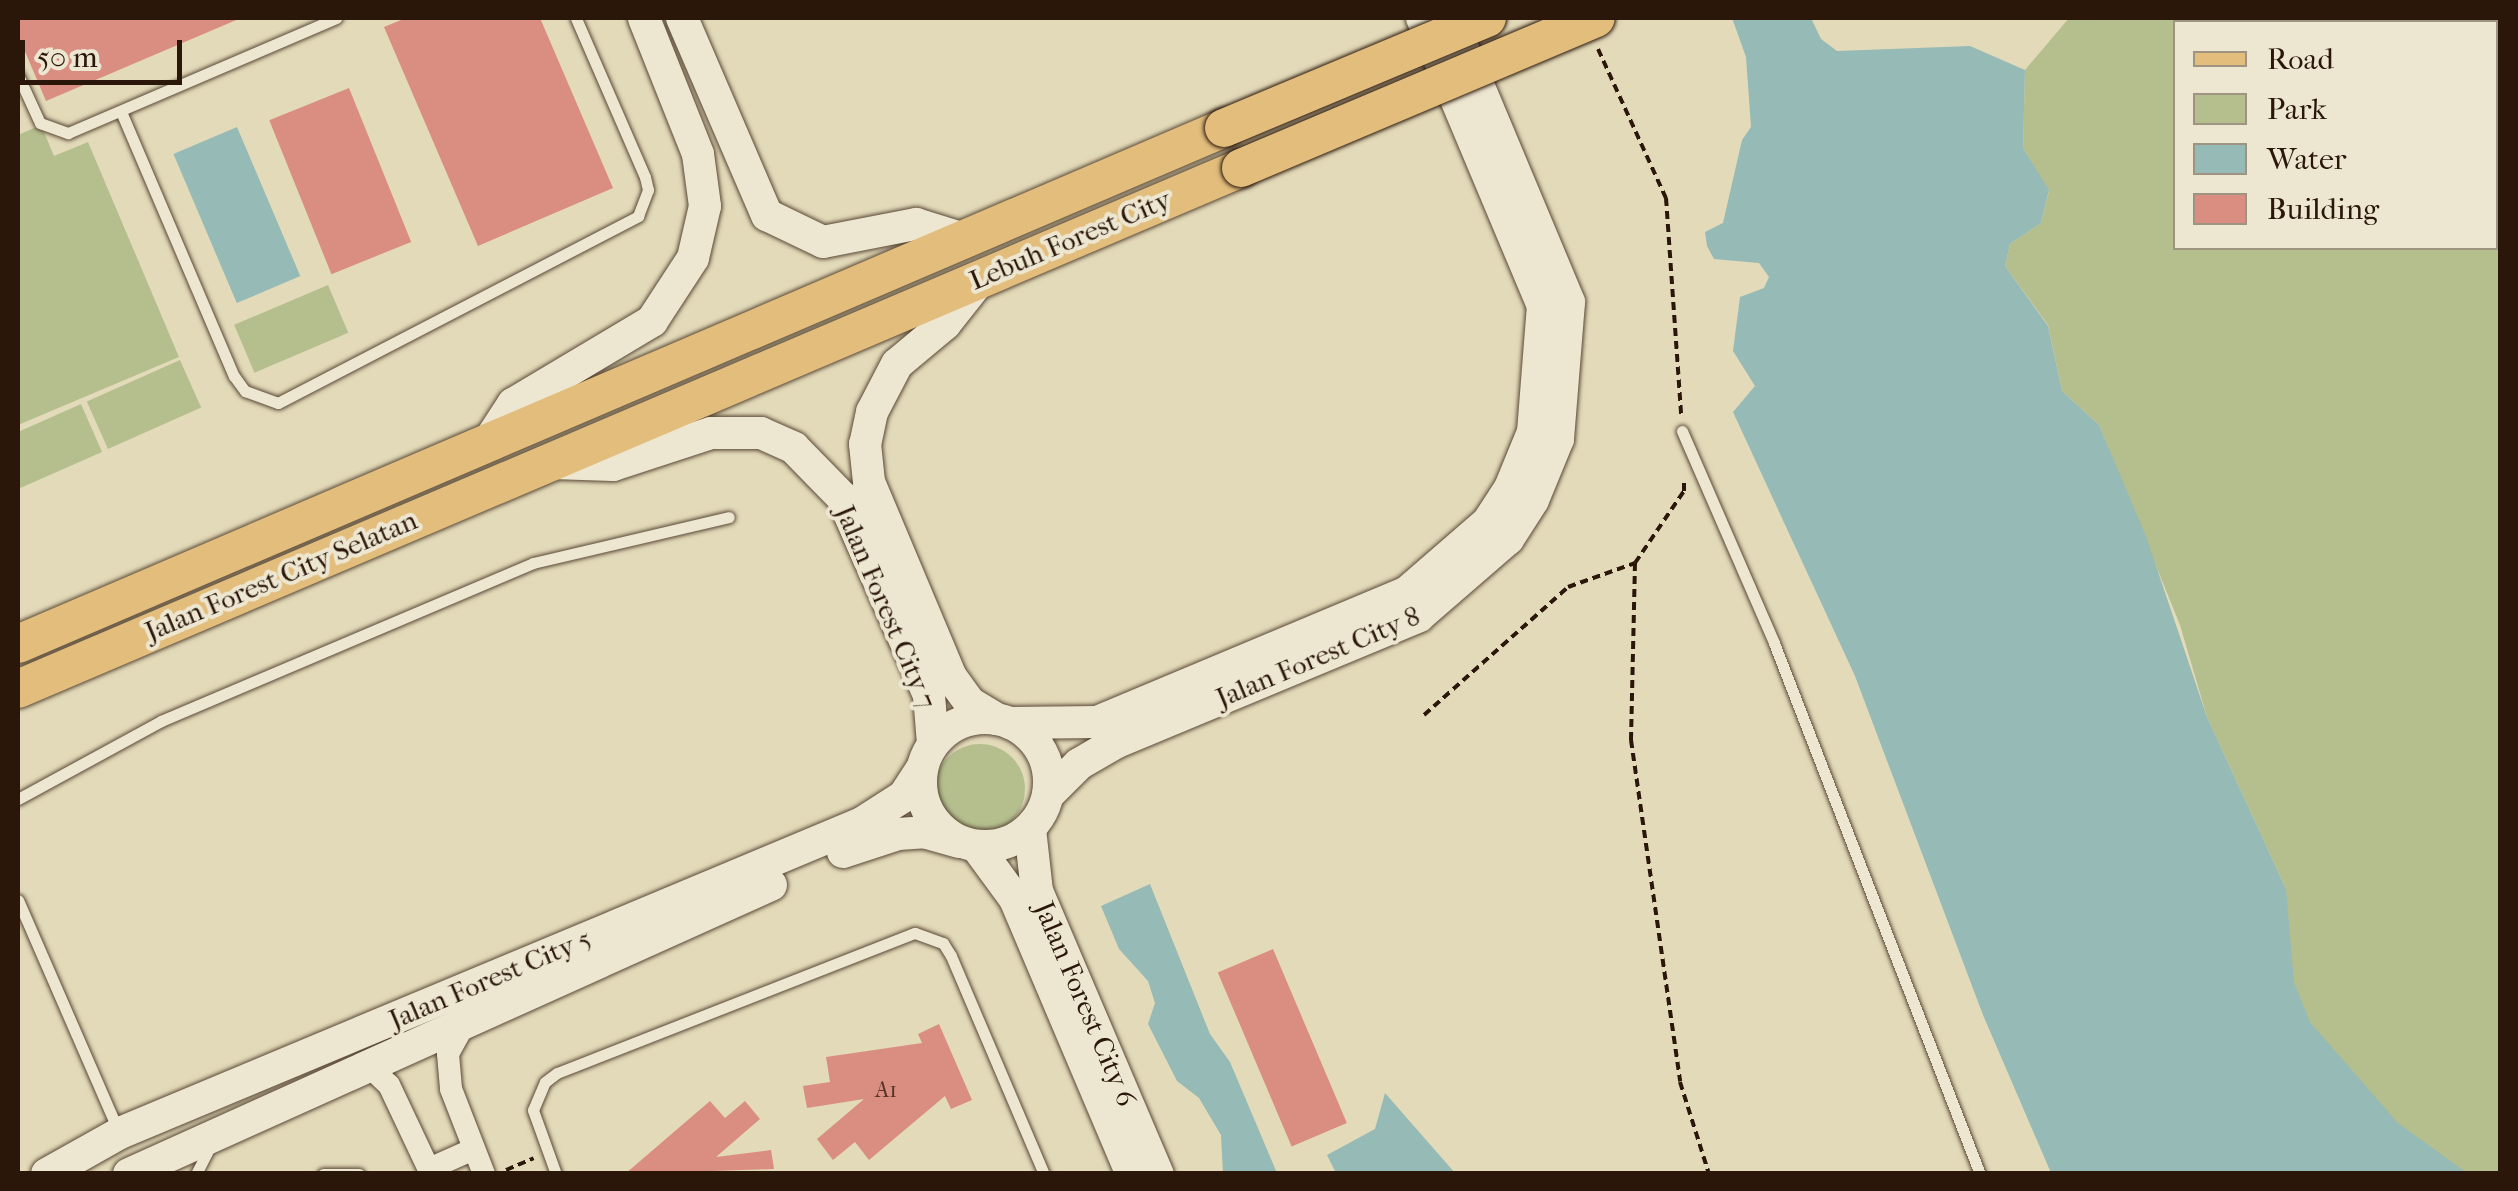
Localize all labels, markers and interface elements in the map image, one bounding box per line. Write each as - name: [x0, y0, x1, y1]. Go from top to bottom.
- scale bar: [25, 20, 188, 82]
- legend: [2173, 20, 2498, 250]
- text: 50 m: [37, 40, 98, 75]
- text: Road: [2267, 42, 2334, 77]
- text: Park: [2267, 92, 2327, 127]
- text: Water: [2267, 142, 2347, 177]
- street label: Lebuh Forest City: [964, 182, 1176, 298]
- text: Building: [2267, 192, 2379, 227]
- street label: Jalan Forest City 7: [828, 500, 944, 714]
- street label: Jalan Forest City Selatan: [140, 503, 422, 649]
- street label: Jalan Forest City 8: [1211, 599, 1425, 715]
- street label: Jalan Forest City 6: [1027, 896, 1143, 1112]
- street label: Jalan Forest City 5: [384, 921, 596, 1037]
- house number: A1: [875, 1078, 897, 1104]

